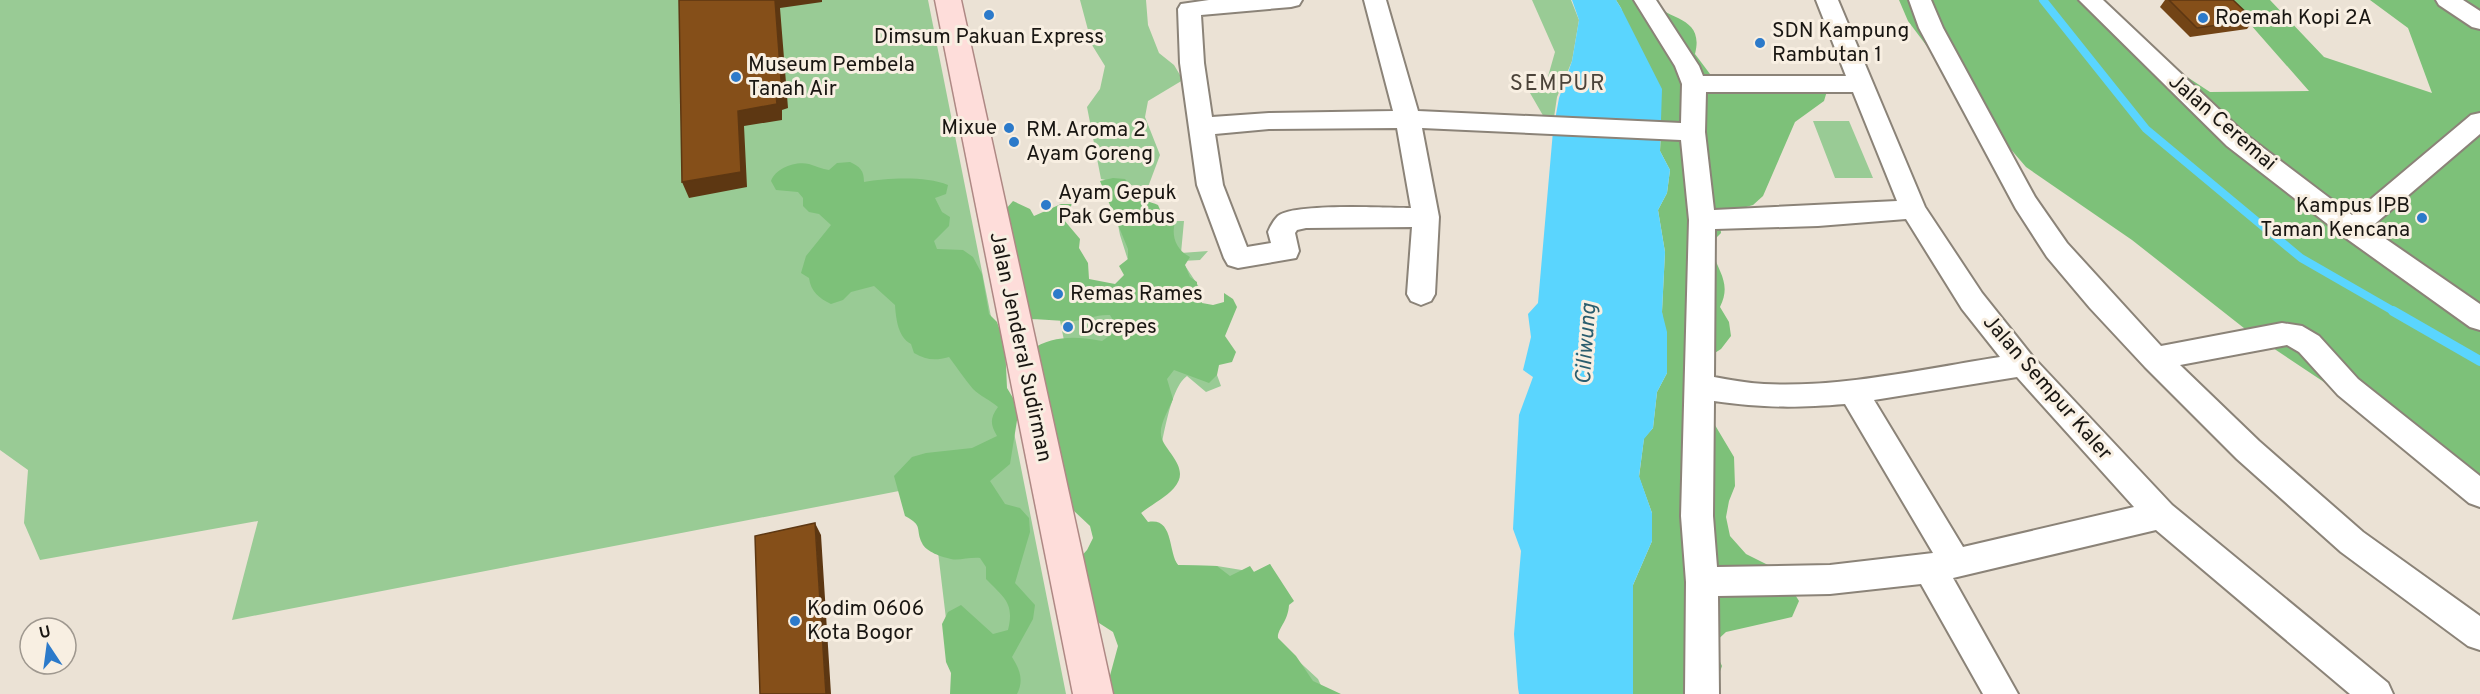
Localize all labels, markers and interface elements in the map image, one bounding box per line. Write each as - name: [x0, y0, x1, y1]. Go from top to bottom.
- place label: Roemah Kopi 2A: [2215, 5, 2372, 32]
- marker: Dimsum Pakuan Express: [982, 8, 996, 22]
- marker: Roemah Kopi 2A: [2196, 11, 2210, 25]
- place label: SDN Kampung Rambutan 1: [1772, 18, 1909, 69]
- place label: Dimsum Pakuan Express: [874, 24, 1104, 51]
- marker: SDN Kampung Rambutan 1: [1753, 36, 1767, 50]
- place label: Museum Pembela Tanah Air: [748, 52, 915, 103]
- street label: Jalan Ceremai: [2162, 69, 2282, 177]
- marker: Museum Pembela Tanah Air: [729, 70, 743, 84]
- district label: SEMPUR: [1510, 71, 1606, 98]
- place label: Mixue: [941, 115, 997, 142]
- place label: RM. Aroma 2 Ayam Goreng: [1026, 117, 1153, 168]
- marker: Mixue: [1002, 121, 1016, 135]
- marker: RM. Aroma 2 Ayam Goreng: [1007, 135, 1021, 149]
- place label: Ayam Gepuk Pak Gembus: [1058, 180, 1177, 231]
- place label: Kampus IPB Taman Kencana: [2260, 193, 2410, 244]
- marker: Ayam Gepuk Pak Gembus: [1039, 198, 1053, 212]
- marker: Kampus IPB Taman Kencana: [2415, 211, 2429, 225]
- street label: Jalan Jenderal Sudirman: [982, 230, 1058, 464]
- place label: Remas Rames: [1070, 281, 1203, 308]
- marker: Remas Rames: [1051, 287, 1065, 301]
- water label: Ciliwung: [1571, 302, 1603, 385]
- street label: Jalan Sempur Kaler: [1976, 309, 2118, 467]
- place label: Dcrepes: [1080, 314, 1157, 341]
- marker: Dcrepes: [1061, 320, 1075, 334]
- place label: Kodim 0606 Kota Bogor: [807, 596, 924, 647]
- marker: Kodim 0606 Kota Bogor: [788, 614, 802, 628]
- north arrow: [18, 616, 78, 676]
- text: U: [37, 622, 53, 644]

